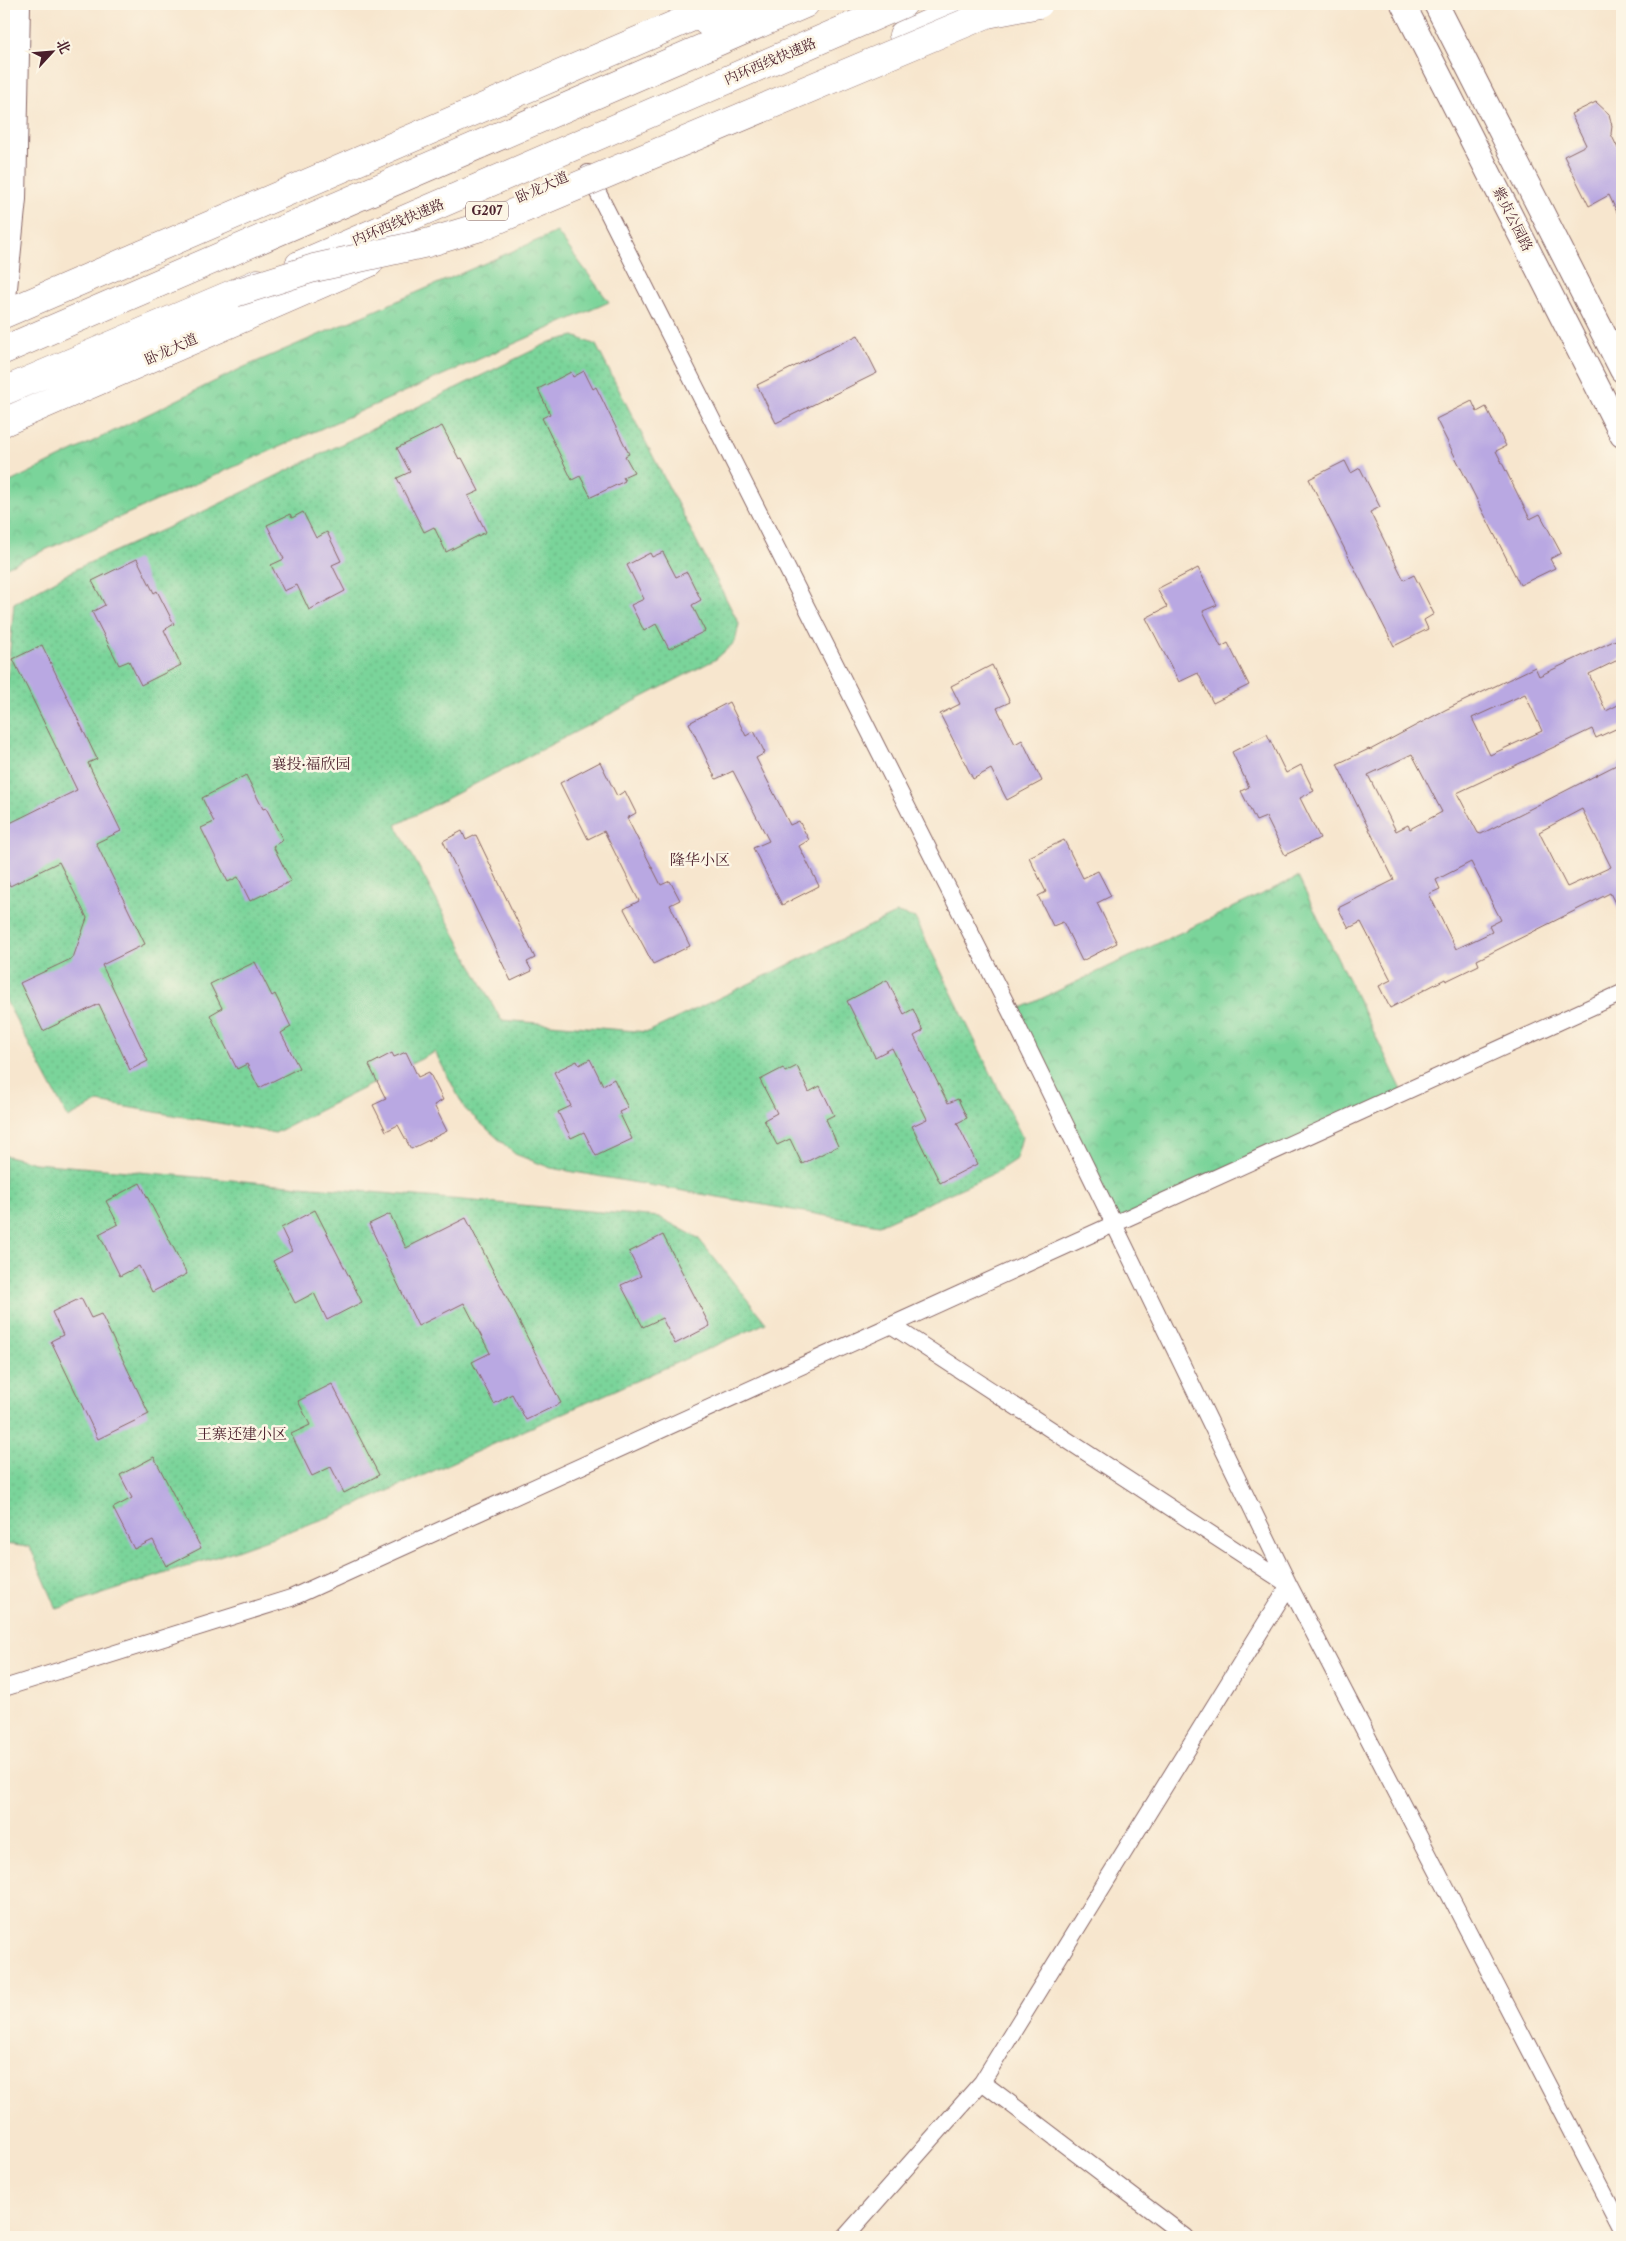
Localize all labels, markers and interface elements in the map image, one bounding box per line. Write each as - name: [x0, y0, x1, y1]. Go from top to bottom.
- north arrow: [28, 28, 78, 78]
- street label: 内环西线快速路: [721, 34, 819, 88]
- text: 北: [53, 36, 75, 57]
- street label: 卧龙大道: [513, 167, 571, 207]
- street label: 紫贞公园路: [1489, 184, 1537, 254]
- street label: 内环西线快速路: [349, 195, 447, 249]
- road number: G207: [466, 202, 508, 220]
- street label: 卧龙大道: [142, 329, 200, 369]
- district label: 襄投·福欣园: [271, 754, 351, 773]
- district label: 隆华小区: [670, 850, 730, 869]
- district label: 王寨还建小区: [197, 1424, 287, 1443]

